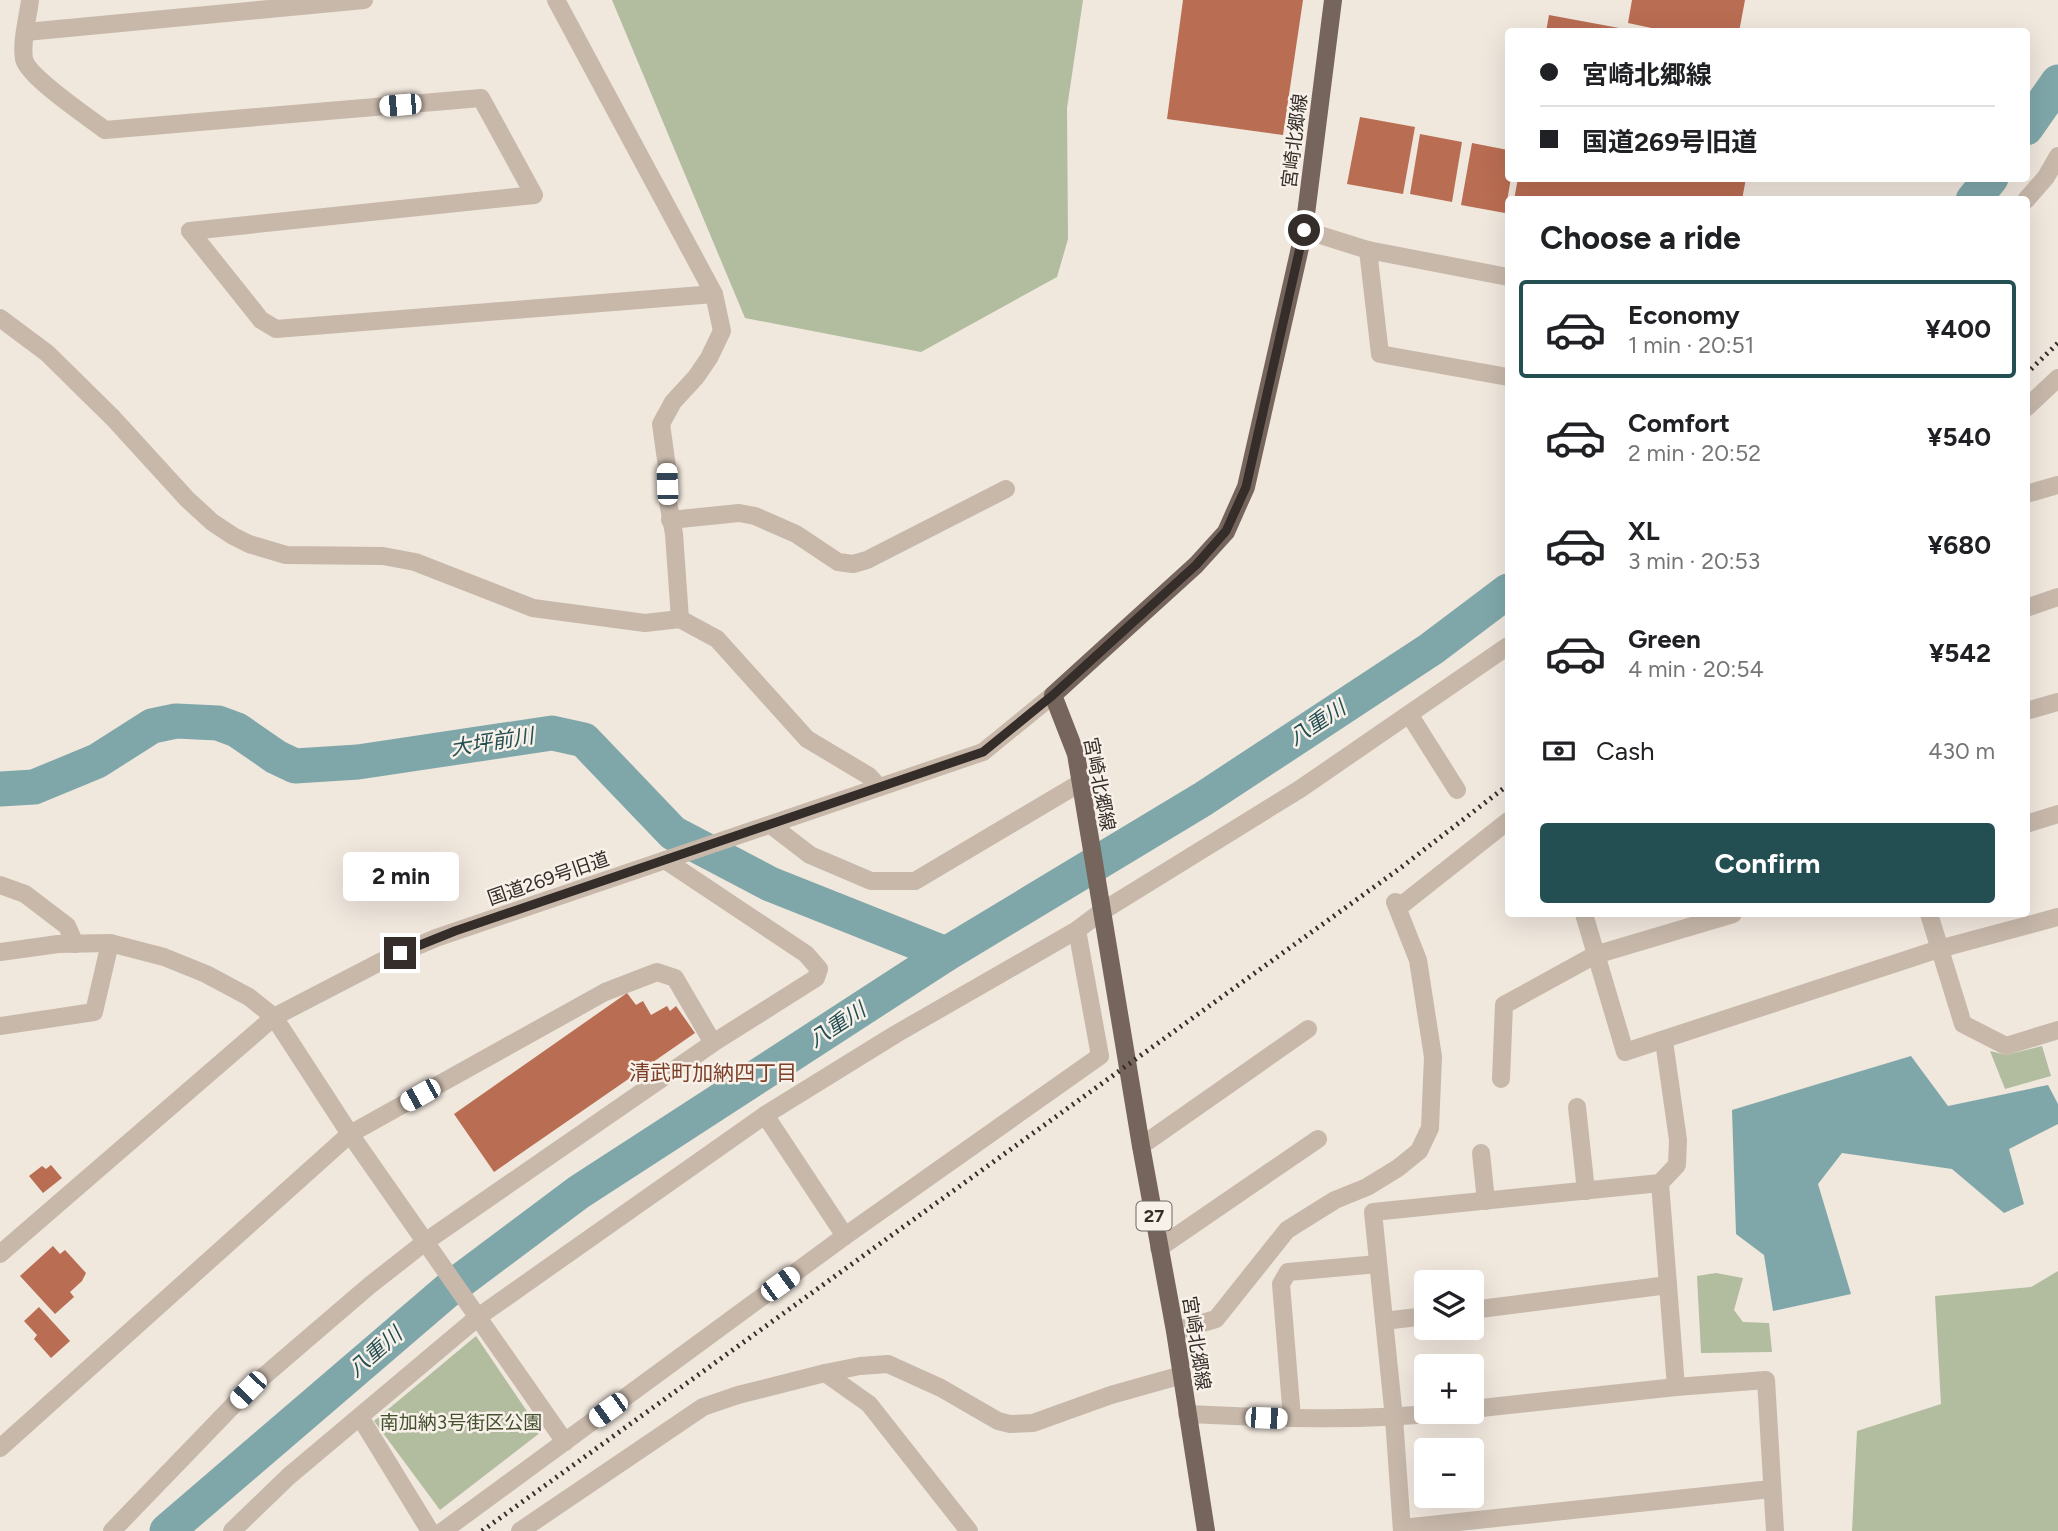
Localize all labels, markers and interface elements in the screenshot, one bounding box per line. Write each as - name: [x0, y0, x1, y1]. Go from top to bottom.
- text: 宮崎北郷線: [1582, 59, 1712, 91]
- car: [379, 93, 422, 117]
- street label: 宮崎北郷線: [1277, 93, 1312, 190]
- text: 国道269号旧道: [1582, 126, 1757, 158]
- route start: [1288, 214, 1320, 246]
- text: Choose a ride: [1540, 219, 1741, 257]
- icon: car: [1544, 298, 1607, 361]
- text: Economy: [1628, 299, 1740, 331]
- text: ¥400: [1925, 313, 1991, 345]
- text: 1 min · 20:51: [1628, 331, 1754, 359]
- icon: car: [1544, 406, 1607, 469]
- text: Comfort: [1628, 407, 1730, 439]
- text: ¥540: [1927, 421, 1991, 453]
- text: 2 min · 20:52: [1628, 439, 1761, 467]
- car: [656, 463, 679, 505]
- icon: car: [1544, 514, 1607, 577]
- text: XL: [1628, 515, 1660, 547]
- text: ¥680: [1928, 529, 1991, 561]
- text: 3 min · 20:53: [1628, 547, 1760, 575]
- icon: car: [1544, 622, 1607, 685]
- text: Green: [1628, 623, 1701, 655]
- text: ¥542: [1929, 637, 1991, 669]
- text: 4 min · 20:54: [1628, 655, 1764, 683]
- water label: 八重川: [1284, 694, 1352, 750]
- water label: 大坪前川: [448, 722, 537, 760]
- icon: cash: [1540, 732, 1578, 770]
- street label: 宮崎北郷線: [1079, 735, 1120, 833]
- text: Cash: [1596, 735, 1655, 767]
- text: 430 m: [1928, 737, 1995, 765]
- button: Confirm: [1540, 823, 1995, 903]
- street label: 国道269号旧道: [484, 847, 612, 910]
- callout: 2 min: [342, 852, 458, 900]
- text: 2 min: [372, 862, 430, 890]
- route end: [384, 937, 416, 969]
- water label: 八重川: [804, 996, 872, 1052]
- district label: 清武町加納四丁目: [629, 1060, 797, 1085]
- car: [397, 1076, 444, 1114]
- road number: 27: [1136, 1202, 1172, 1231]
- car: [757, 1263, 804, 1305]
- map controls: [1414, 1270, 1484, 1508]
- button: layers: [1414, 1270, 1484, 1340]
- street label: 宮崎北郷線: [1178, 1294, 1215, 1392]
- water label: 八重川: [343, 1320, 408, 1382]
- button: +: [1414, 1354, 1484, 1424]
- car: [226, 1368, 271, 1412]
- car: [585, 1389, 632, 1431]
- car: [1245, 1407, 1288, 1429]
- park label: 南加納3号街区公園: [380, 1411, 542, 1434]
- button: −: [1414, 1438, 1484, 1508]

